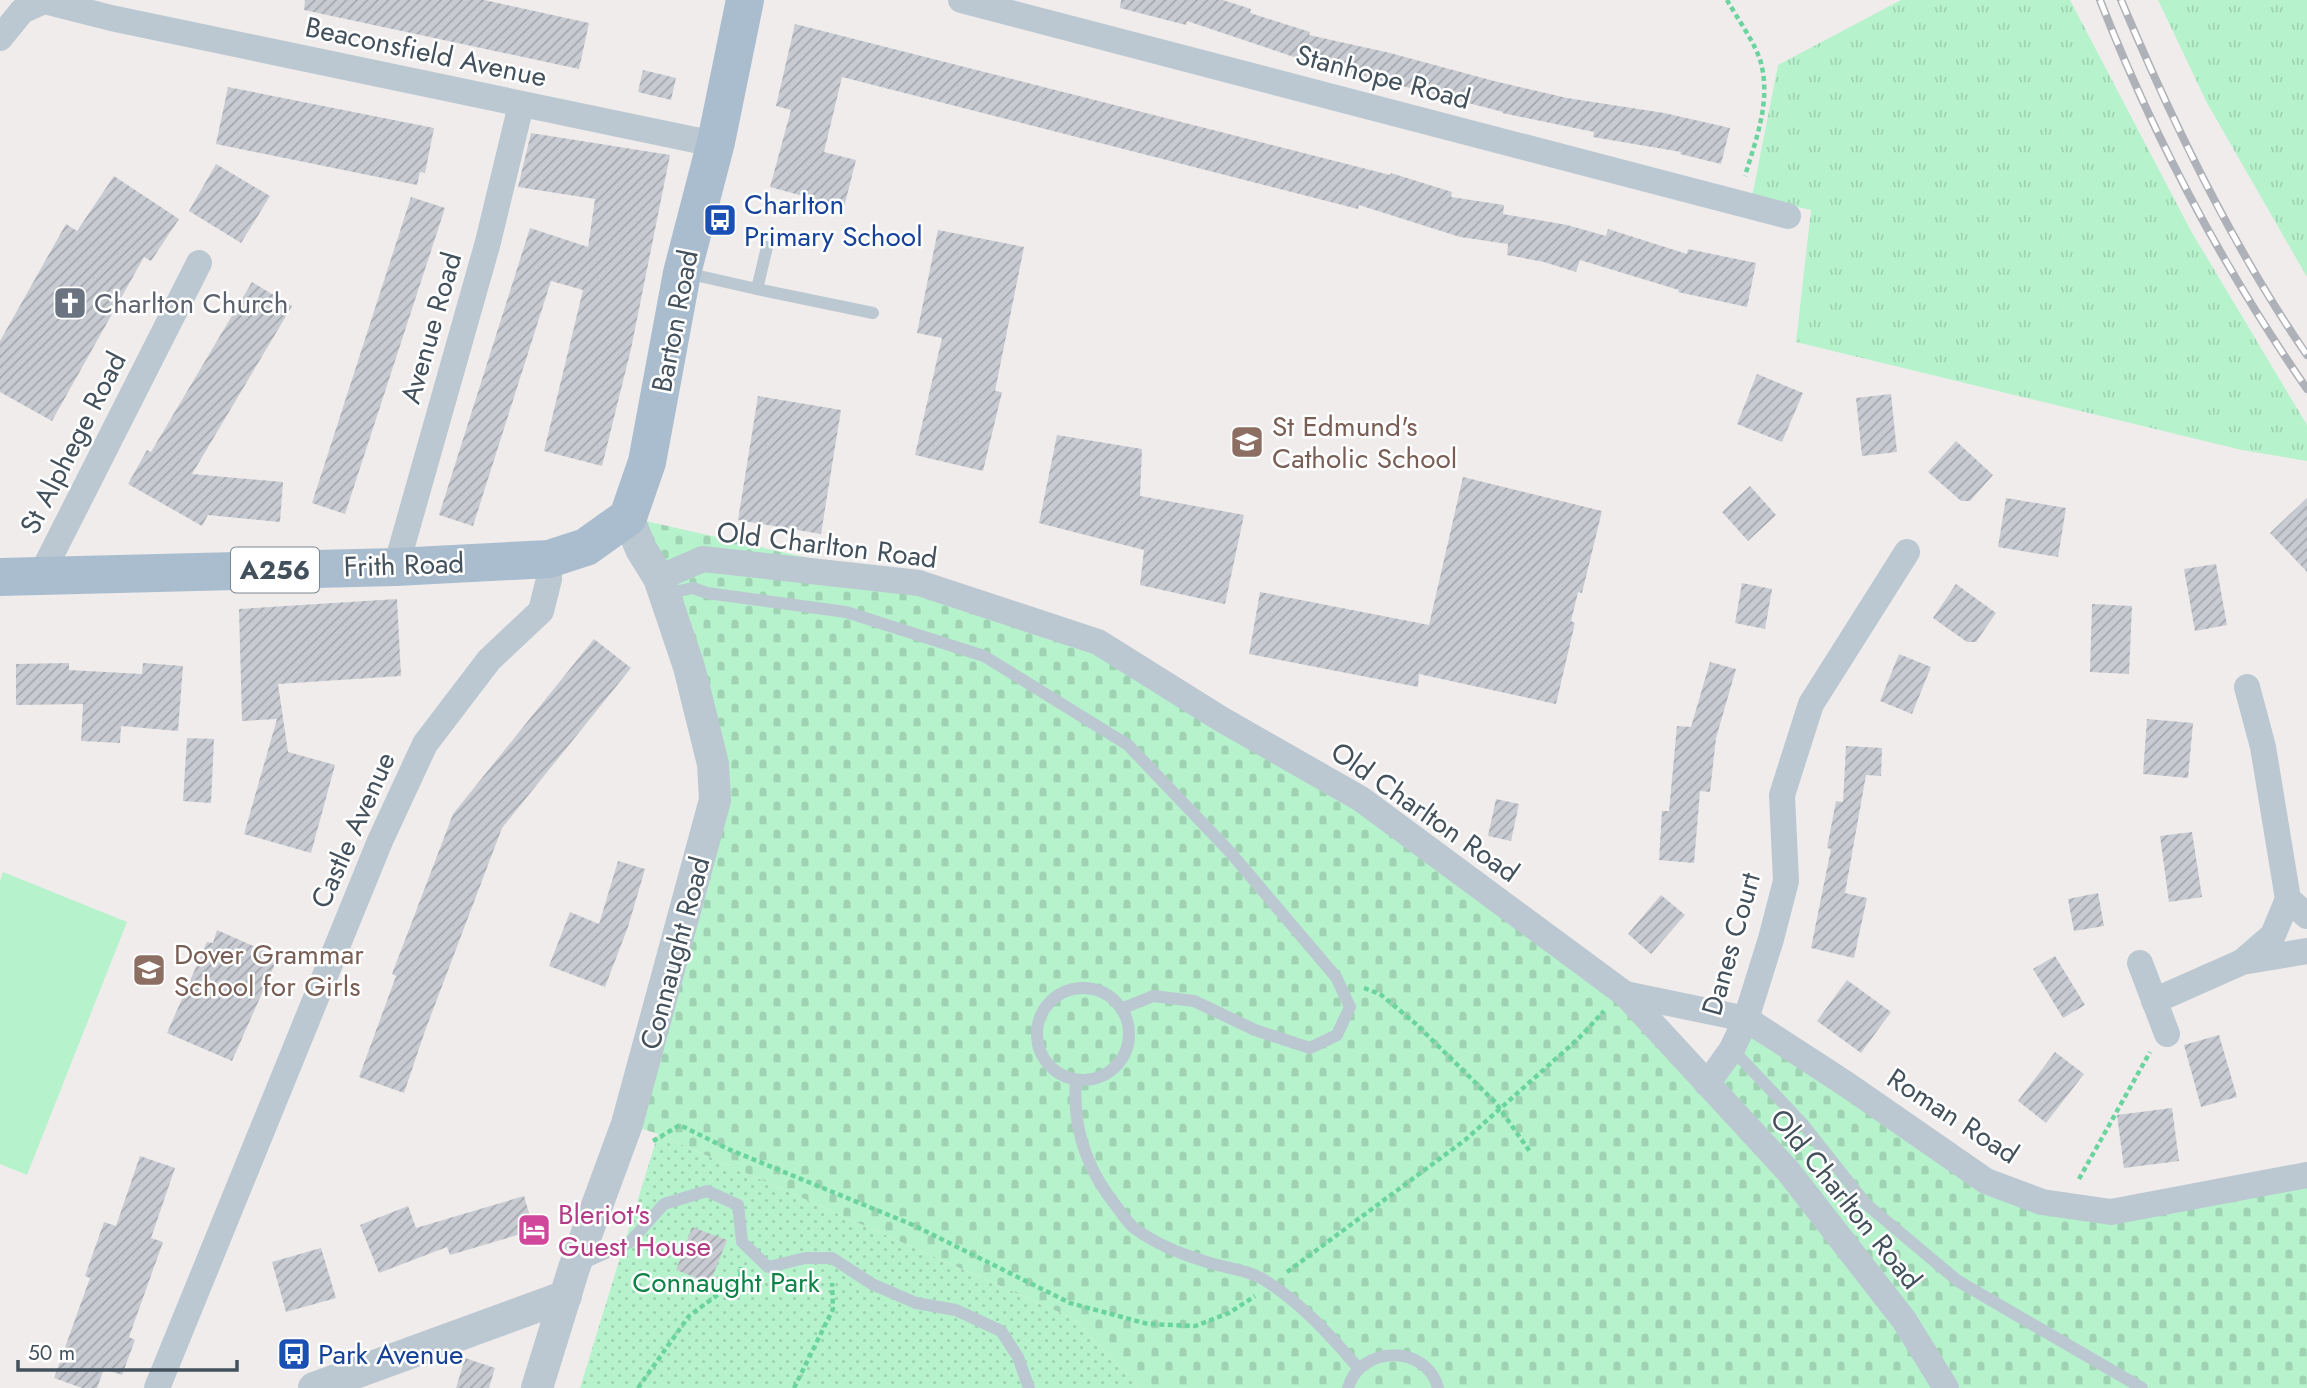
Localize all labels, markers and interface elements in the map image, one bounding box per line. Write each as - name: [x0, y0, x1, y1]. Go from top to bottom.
- street label: Beaconsfield Avenue: [301, 6, 551, 98]
- street label: Stanhope Road: [1291, 34, 1475, 120]
- place label: Charlton Primary School: [744, 184, 923, 257]
- bus stop icon: Charlton Primary School: [701, 201, 739, 239]
- street label: Barton Road: [641, 246, 709, 396]
- street label: Avenue Road: [390, 247, 472, 409]
- place label: Charlton Church: [94, 283, 288, 324]
- church icon: Charlton Church: [51, 284, 89, 322]
- street label: St Alphege Road: [9, 345, 137, 541]
- place label: St Edmund's Catholic School: [1272, 406, 1457, 479]
- school or university icon: St Edmund's Catholic School: [1228, 423, 1266, 461]
- street label: Old Charlton Road: [714, 511, 940, 579]
- street label: Frith Road: [343, 542, 465, 588]
- road number: A256: [231, 548, 319, 592]
- street label: Old Charlton Road: [1322, 732, 1528, 892]
- street label: Castle Avenue: [300, 745, 406, 915]
- street label: Connaught Road: [630, 852, 720, 1054]
- street label: Danes Court: [1691, 868, 1771, 1020]
- place label: Dover Grammar School for Girls: [174, 934, 364, 1007]
- school or university icon: Dover Grammar School for Girls: [130, 951, 168, 989]
- street label: Roman Road: [1879, 1058, 2027, 1174]
- street label: Old Charlton Road: [1760, 1100, 1932, 1298]
- place label: Bleriot's Guest House: [558, 1194, 711, 1267]
- hotel icon: Bleriot's Guest House: [515, 1211, 553, 1249]
- park label: Connaught Park: [632, 1262, 821, 1303]
- scale bar: [18, 1328, 236, 1372]
- place label: Park Avenue: [318, 1334, 464, 1375]
- bus stop icon: Park Avenue: [275, 1335, 313, 1373]
- text: 50 m: [28, 1338, 75, 1368]

